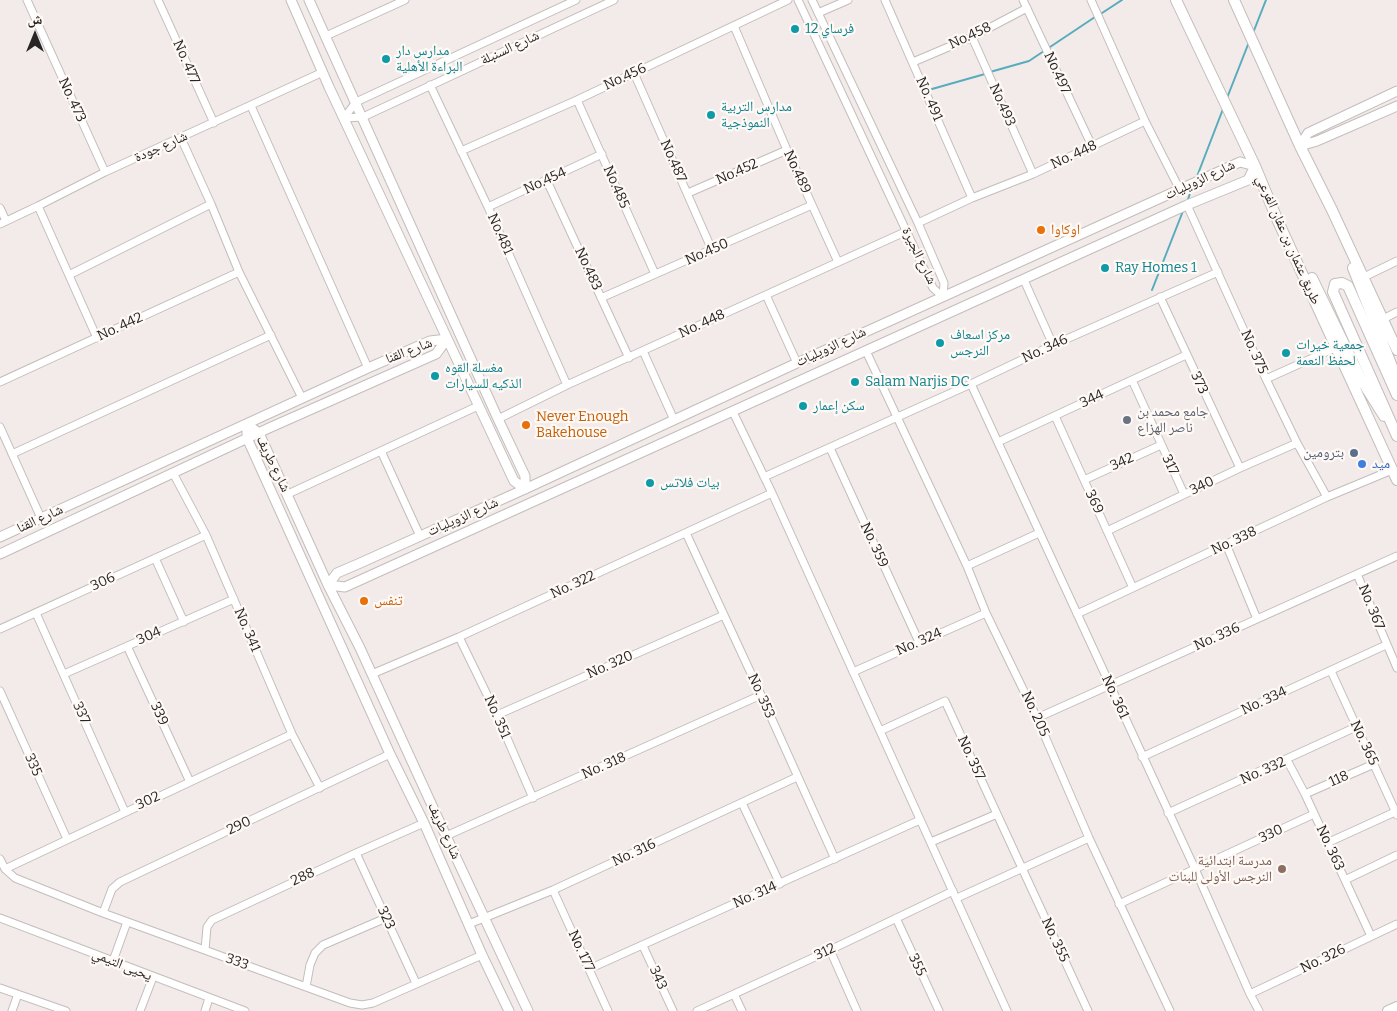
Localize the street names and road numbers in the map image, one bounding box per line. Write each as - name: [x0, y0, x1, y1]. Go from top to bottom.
- street label: No.458: [946, 19, 994, 53]
- street label: شارع السنبلة: [478, 27, 542, 69]
- street label: No. 477: [169, 37, 203, 87]
- street label: No.497: [1040, 49, 1074, 97]
- street label: No.456: [601, 60, 649, 94]
- street label: No. 491: [912, 74, 946, 124]
- street label: No. 473: [54, 75, 90, 125]
- street label: No.493: [985, 81, 1019, 129]
- street label: شارع جودة: [132, 128, 190, 166]
- street label: No.487: [656, 137, 690, 185]
- street label: No. 448: [1048, 137, 1100, 173]
- street label: No.489: [780, 148, 814, 196]
- street label: No.452: [713, 155, 761, 189]
- street label: شارع الزويليات: [1162, 156, 1238, 204]
- street label: No.485: [599, 163, 633, 211]
- street label: No.454: [521, 164, 569, 198]
- street label: طريق عثمان بن عفان الفرعي: [1252, 173, 1324, 307]
- street label: No.481: [483, 211, 517, 257]
- street label: شارع الجيرة: [898, 225, 940, 287]
- street label: No.450: [683, 235, 731, 269]
- street label: No.483: [571, 245, 605, 293]
- street label: No. 448: [676, 306, 728, 342]
- street label: No. 442: [94, 309, 146, 345]
- street label: شارع الزويليات: [793, 323, 869, 371]
- street label: No. 375: [1237, 327, 1271, 377]
- street label: No. 346: [1019, 331, 1071, 367]
- street label: شارع القنا: [383, 334, 435, 368]
- street label: 373: [1187, 369, 1211, 397]
- street label: 344: [1077, 386, 1107, 412]
- street label: شارع طريف: [252, 433, 294, 495]
- street label: 342: [1108, 449, 1136, 475]
- street label: 317: [1158, 452, 1182, 478]
- street label: 340: [1187, 473, 1217, 499]
- street label: 369: [1081, 487, 1107, 517]
- street label: شارع الزويليات: [425, 494, 501, 540]
- street label: شارع القنا: [14, 501, 66, 537]
- street label: No. 359: [856, 520, 892, 570]
- street label: No. 338: [1208, 523, 1260, 559]
- street label: No. 322: [548, 567, 598, 603]
- street label: 306: [88, 569, 118, 595]
- street label: No. 367: [1354, 582, 1388, 632]
- street label: No. 341: [230, 605, 264, 655]
- street label: No. 336: [1191, 619, 1243, 655]
- street label: 304: [134, 623, 164, 649]
- street label: No. 324: [894, 625, 944, 659]
- street label: No. 320: [584, 647, 636, 683]
- street label: No. 353: [744, 671, 778, 721]
- street label: No. 361: [1098, 673, 1132, 721]
- street label: No. 334: [1239, 683, 1289, 719]
- street label: No. 205: [1017, 688, 1053, 740]
- street label: No. 351: [480, 693, 514, 741]
- street label: 337: [69, 699, 93, 727]
- street label: 339: [146, 700, 172, 728]
- street label: No. 365: [1346, 718, 1382, 768]
- street label: No. 357: [954, 733, 988, 783]
- street label: No. 318: [579, 749, 629, 783]
- street label: 335: [21, 751, 45, 779]
- street label: No. 332: [1238, 754, 1288, 788]
- street label: 118: [1327, 767, 1351, 791]
- street label: 302: [133, 788, 163, 814]
- street label: شارع طريف: [424, 800, 464, 862]
- street label: 290: [224, 813, 254, 839]
- street label: 330: [1256, 821, 1286, 847]
- street label: No. 363: [1312, 823, 1348, 873]
- street label: No. 316: [609, 836, 659, 870]
- street label: 288: [288, 864, 318, 890]
- street label: No. 314: [730, 878, 780, 912]
- street label: 323: [373, 904, 399, 932]
- street label: No. 355: [1037, 915, 1073, 965]
- street label: No. 177: [564, 927, 598, 975]
- street label: 312: [812, 940, 838, 964]
- street label: No. 326: [1298, 941, 1348, 977]
- street label: يحيى التيمي: [89, 945, 155, 985]
- street label: 333: [223, 950, 251, 974]
- street label: 355: [905, 951, 929, 979]
- street label: 343: [645, 964, 671, 992]

